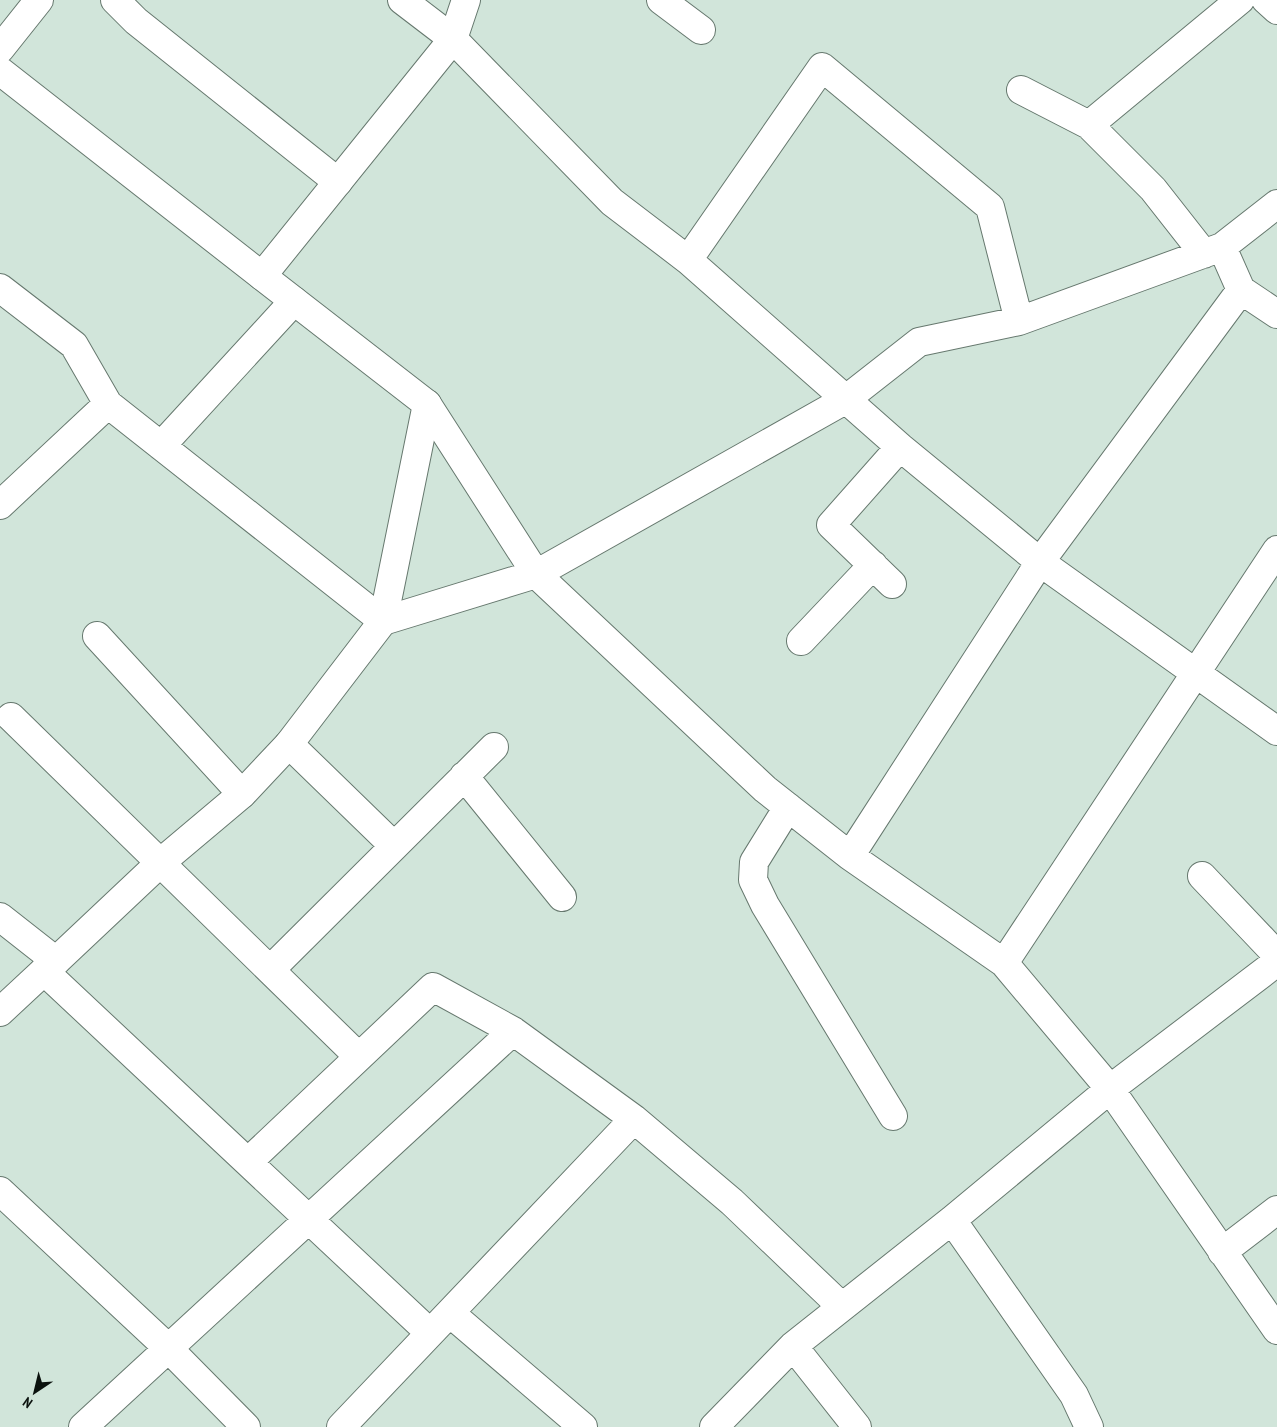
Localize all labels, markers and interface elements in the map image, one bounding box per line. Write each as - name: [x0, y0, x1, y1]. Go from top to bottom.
- north arrow: [10, 1367, 60, 1417]
- text: N: [19, 1393, 36, 1412]

